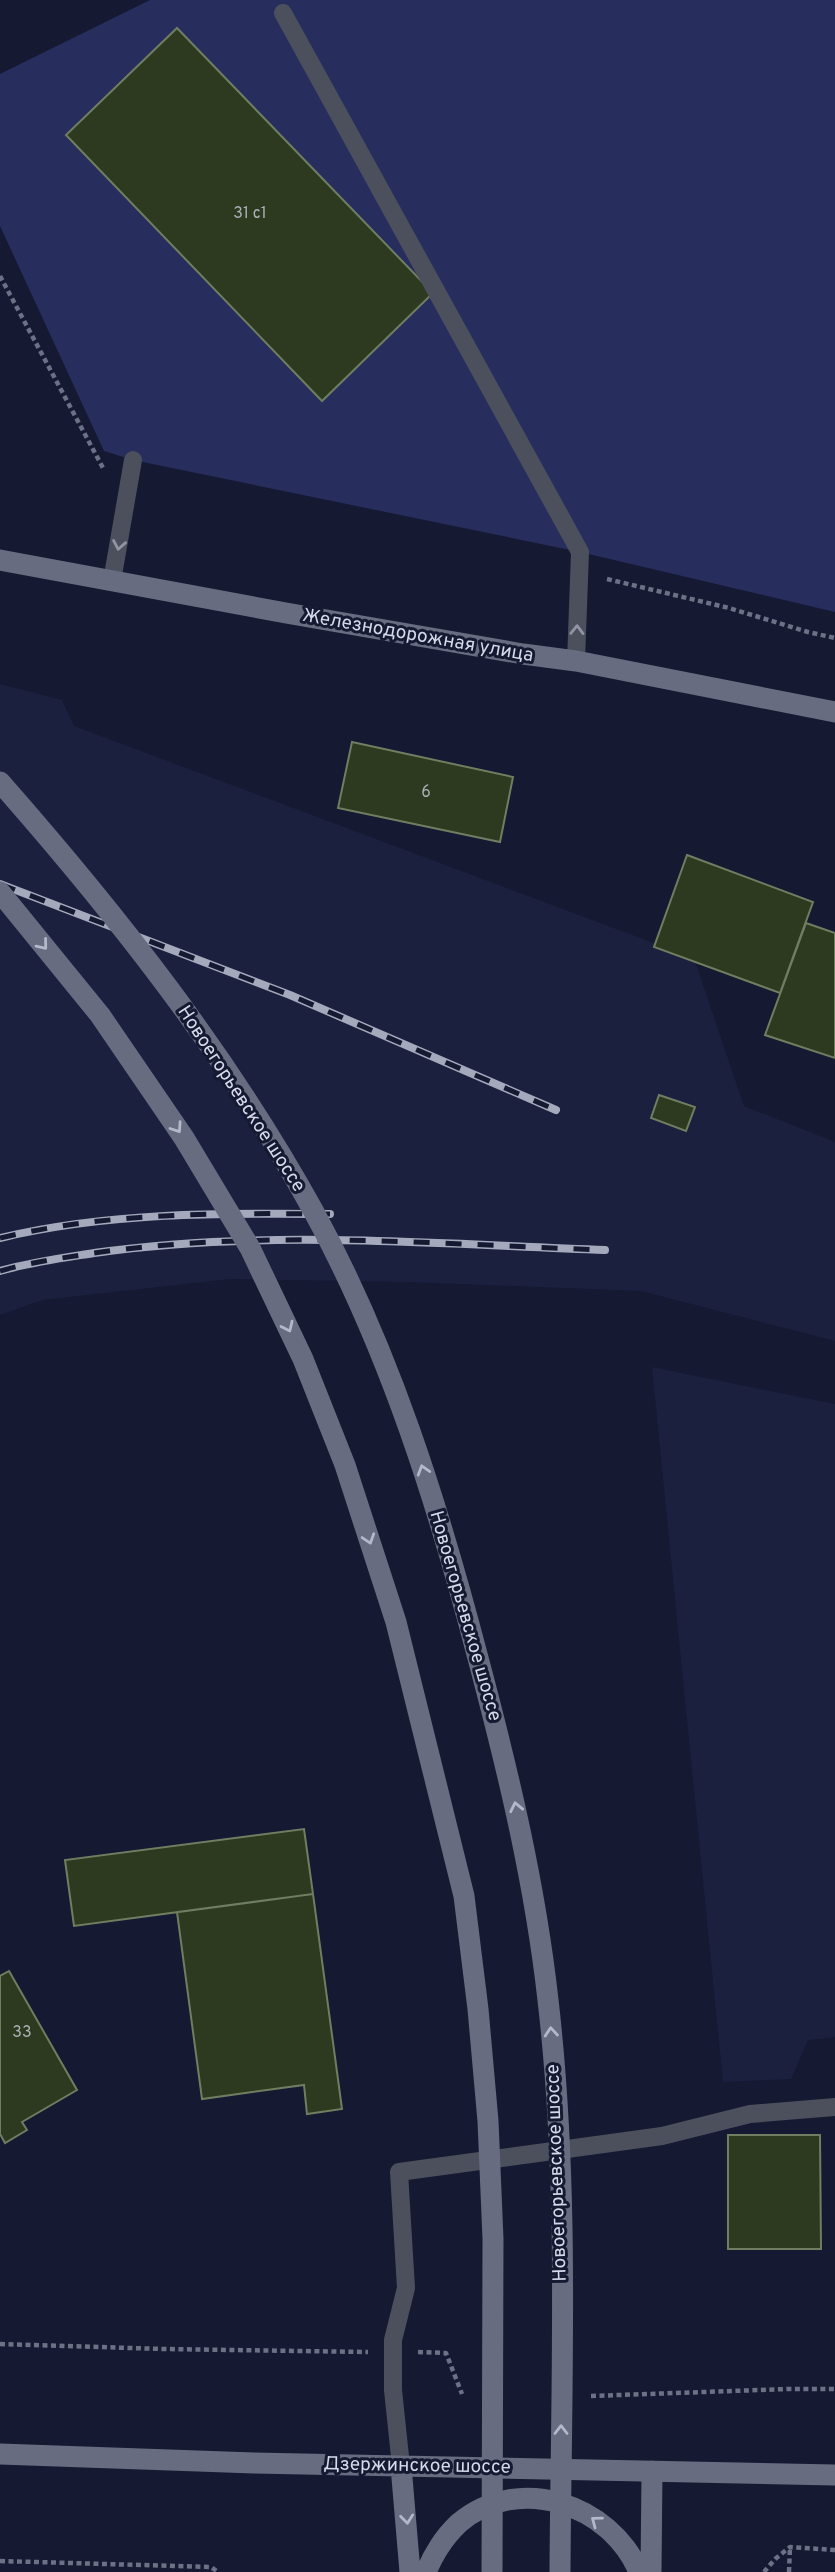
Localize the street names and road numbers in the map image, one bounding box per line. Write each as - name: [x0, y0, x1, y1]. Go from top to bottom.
- street label: Железнодорожная улица: [301, 604, 535, 668]
- street label: Новоегорьевское шоссе: [172, 1001, 310, 1197]
- street label: Новоегорьевское шоссе: [423, 1508, 507, 1724]
- street label: Новоегорьевское шоссе: [541, 2064, 573, 2282]
- street label: Дзержинское шоссе: [323, 2452, 511, 2480]

